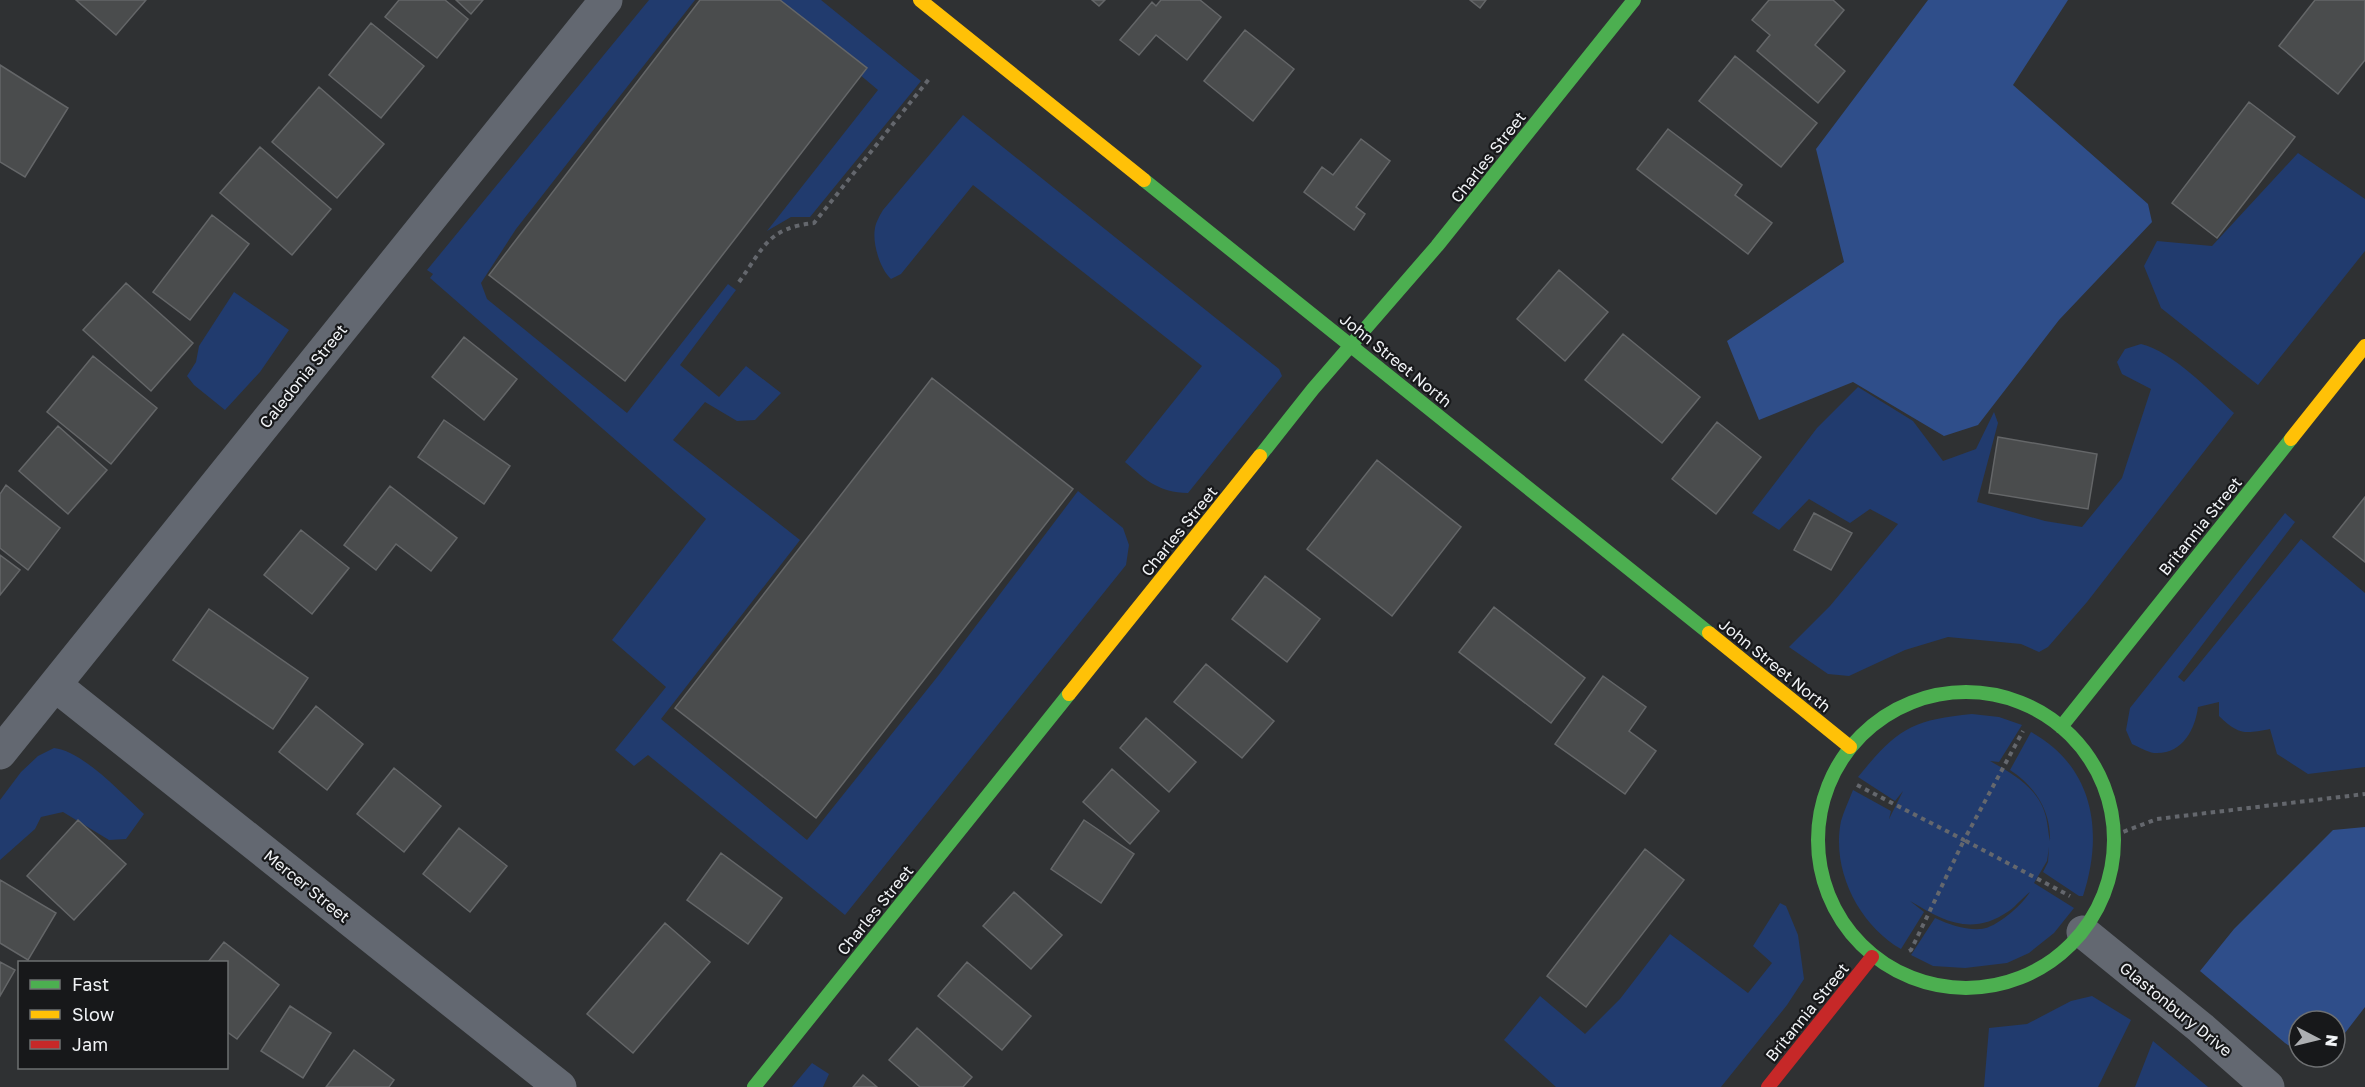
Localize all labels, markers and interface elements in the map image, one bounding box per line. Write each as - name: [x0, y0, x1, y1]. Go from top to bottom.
- street label: Charles Street: [1446, 107, 1530, 207]
- street label: John Street North: [1336, 309, 1456, 411]
- street label: Caledonia Street: [255, 320, 351, 432]
- street label: Britannia Street: [2154, 473, 2246, 579]
- street label: Charles Street: [1137, 482, 1221, 580]
- street label: John Street North: [1715, 614, 1835, 716]
- street label: Mercer Street: [260, 845, 354, 927]
- street label: Charles Street: [833, 861, 917, 959]
- street label: Glastonbury Drive: [2116, 958, 2236, 1060]
- street label: Britannia Street: [1761, 959, 1853, 1065]
- legend: [18, 961, 228, 1069]
- text: Fast: [72, 973, 109, 995]
- text: Slow: [72, 1003, 115, 1025]
- north arrow: [2287, 1009, 2347, 1069]
- text: Jam: [72, 1033, 108, 1055]
- text: N: [2321, 1034, 2343, 1048]

